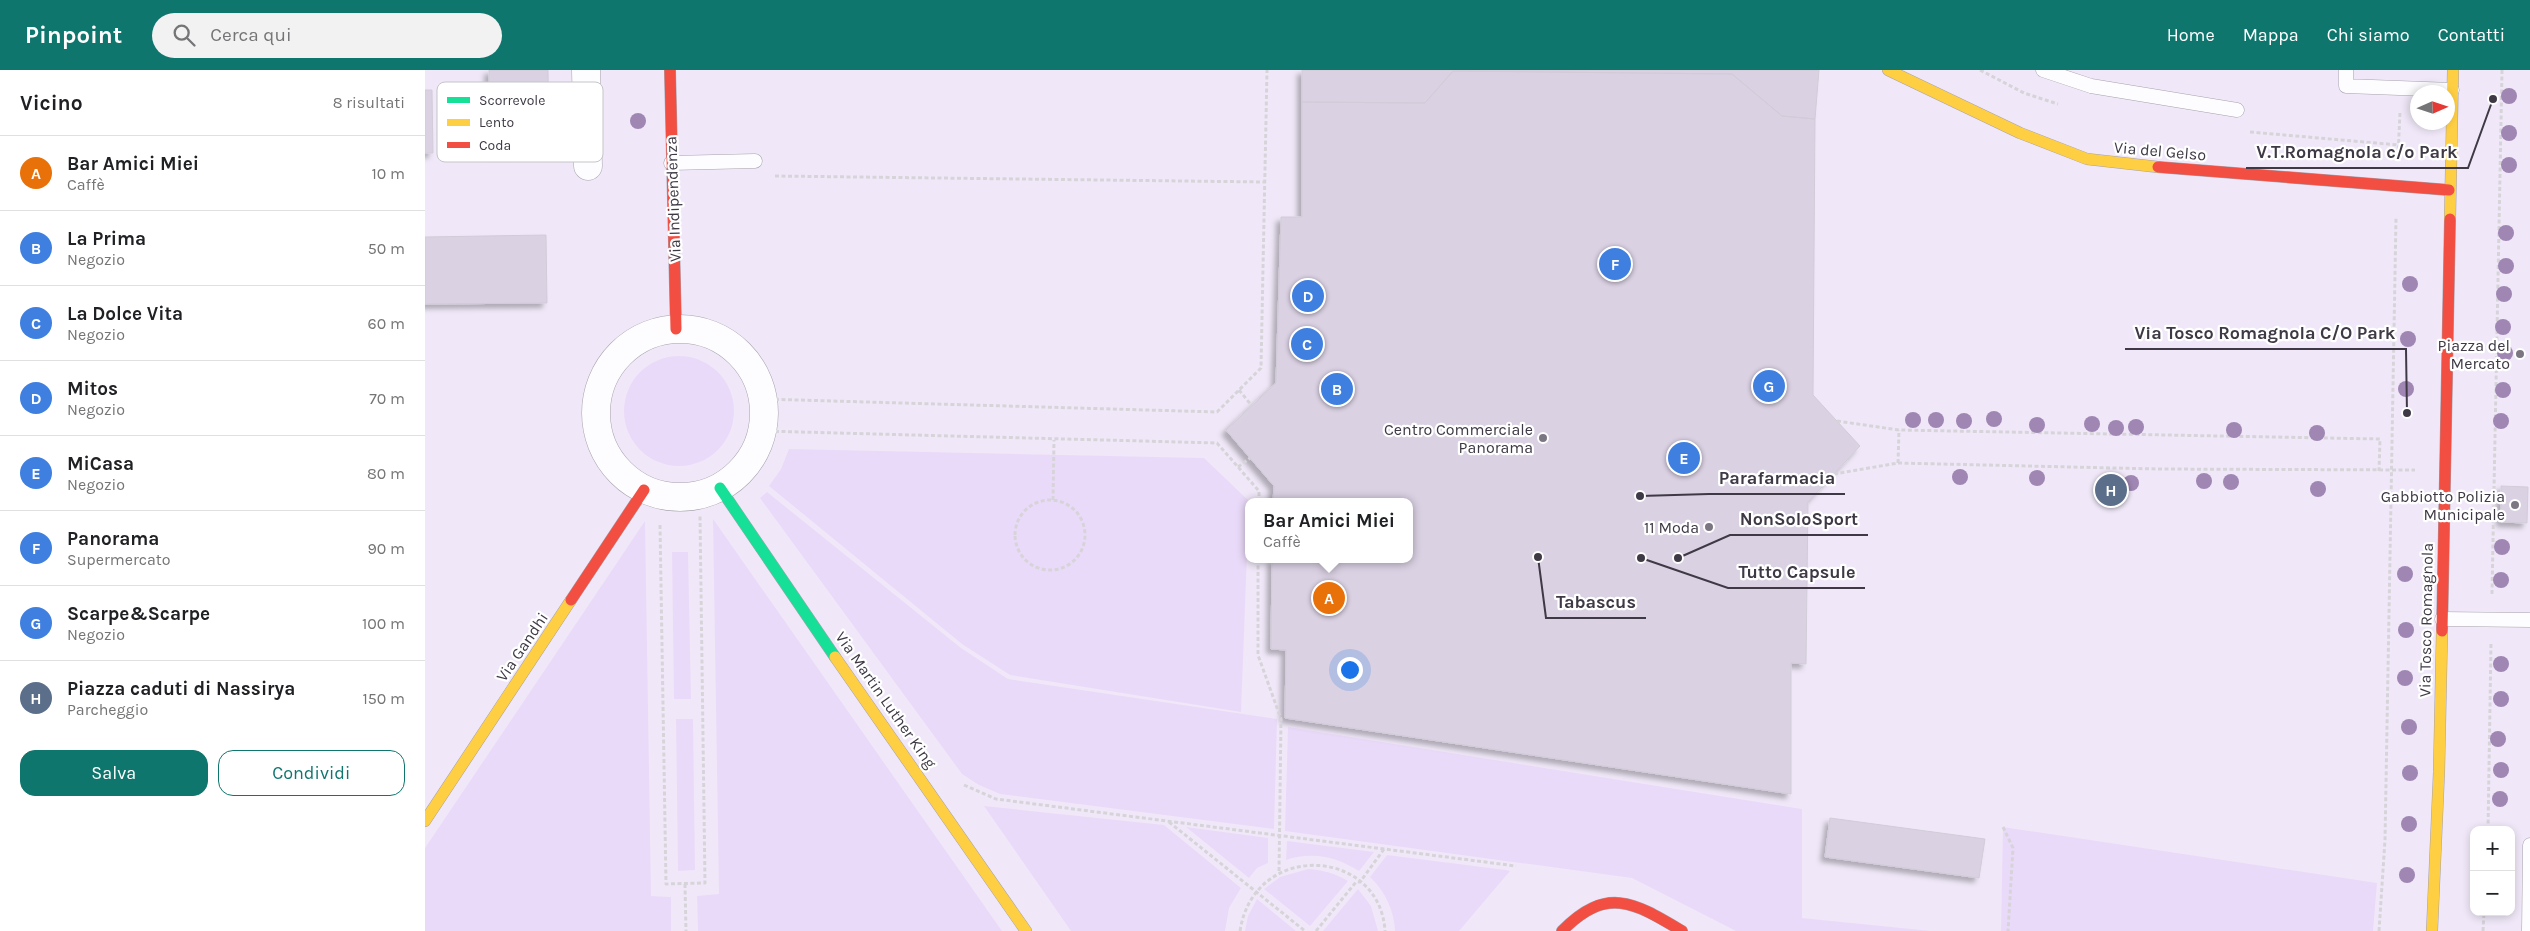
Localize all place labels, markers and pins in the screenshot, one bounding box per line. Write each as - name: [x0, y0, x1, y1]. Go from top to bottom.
- callout: V.T.Romagnola c/o Park: [2246, 135, 2468, 168]
- pin: F: [1599, 245, 1631, 283]
- pin: D: [1292, 277, 1324, 315]
- callout: Via Tosco Romagnola C/O Park: [2125, 316, 2406, 349]
- pin: C: [1291, 325, 1323, 363]
- place label: Piazza del Mercato: [2438, 336, 2510, 373]
- marker: Piazza del Mercato: [2514, 348, 2526, 360]
- pin: G: [1753, 367, 1785, 405]
- pin: B: [1321, 370, 1353, 408]
- place label: Centro Commerciale Panorama: [1384, 420, 1533, 457]
- marker: Centro Commerciale Panorama: [1537, 432, 1549, 444]
- pin: E: [1668, 439, 1700, 477]
- callout: Parafarmacia: [1709, 461, 1845, 494]
- pin: H: [2095, 471, 2127, 509]
- place label: Gabbiotto Polizia Municipale: [2381, 487, 2505, 524]
- marker: Gabbiotto Polizia Municipale: [2509, 499, 2521, 511]
- callout: NonSoloSport: [1730, 502, 1868, 535]
- place label: 11 Moda: [1644, 518, 1699, 537]
- marker: 11 Moda: [1703, 521, 1715, 533]
- callout: Tutto Capsule: [1728, 555, 1865, 588]
- pin: A: [1313, 579, 1345, 617]
- callout: Tabascus: [1546, 585, 1646, 618]

